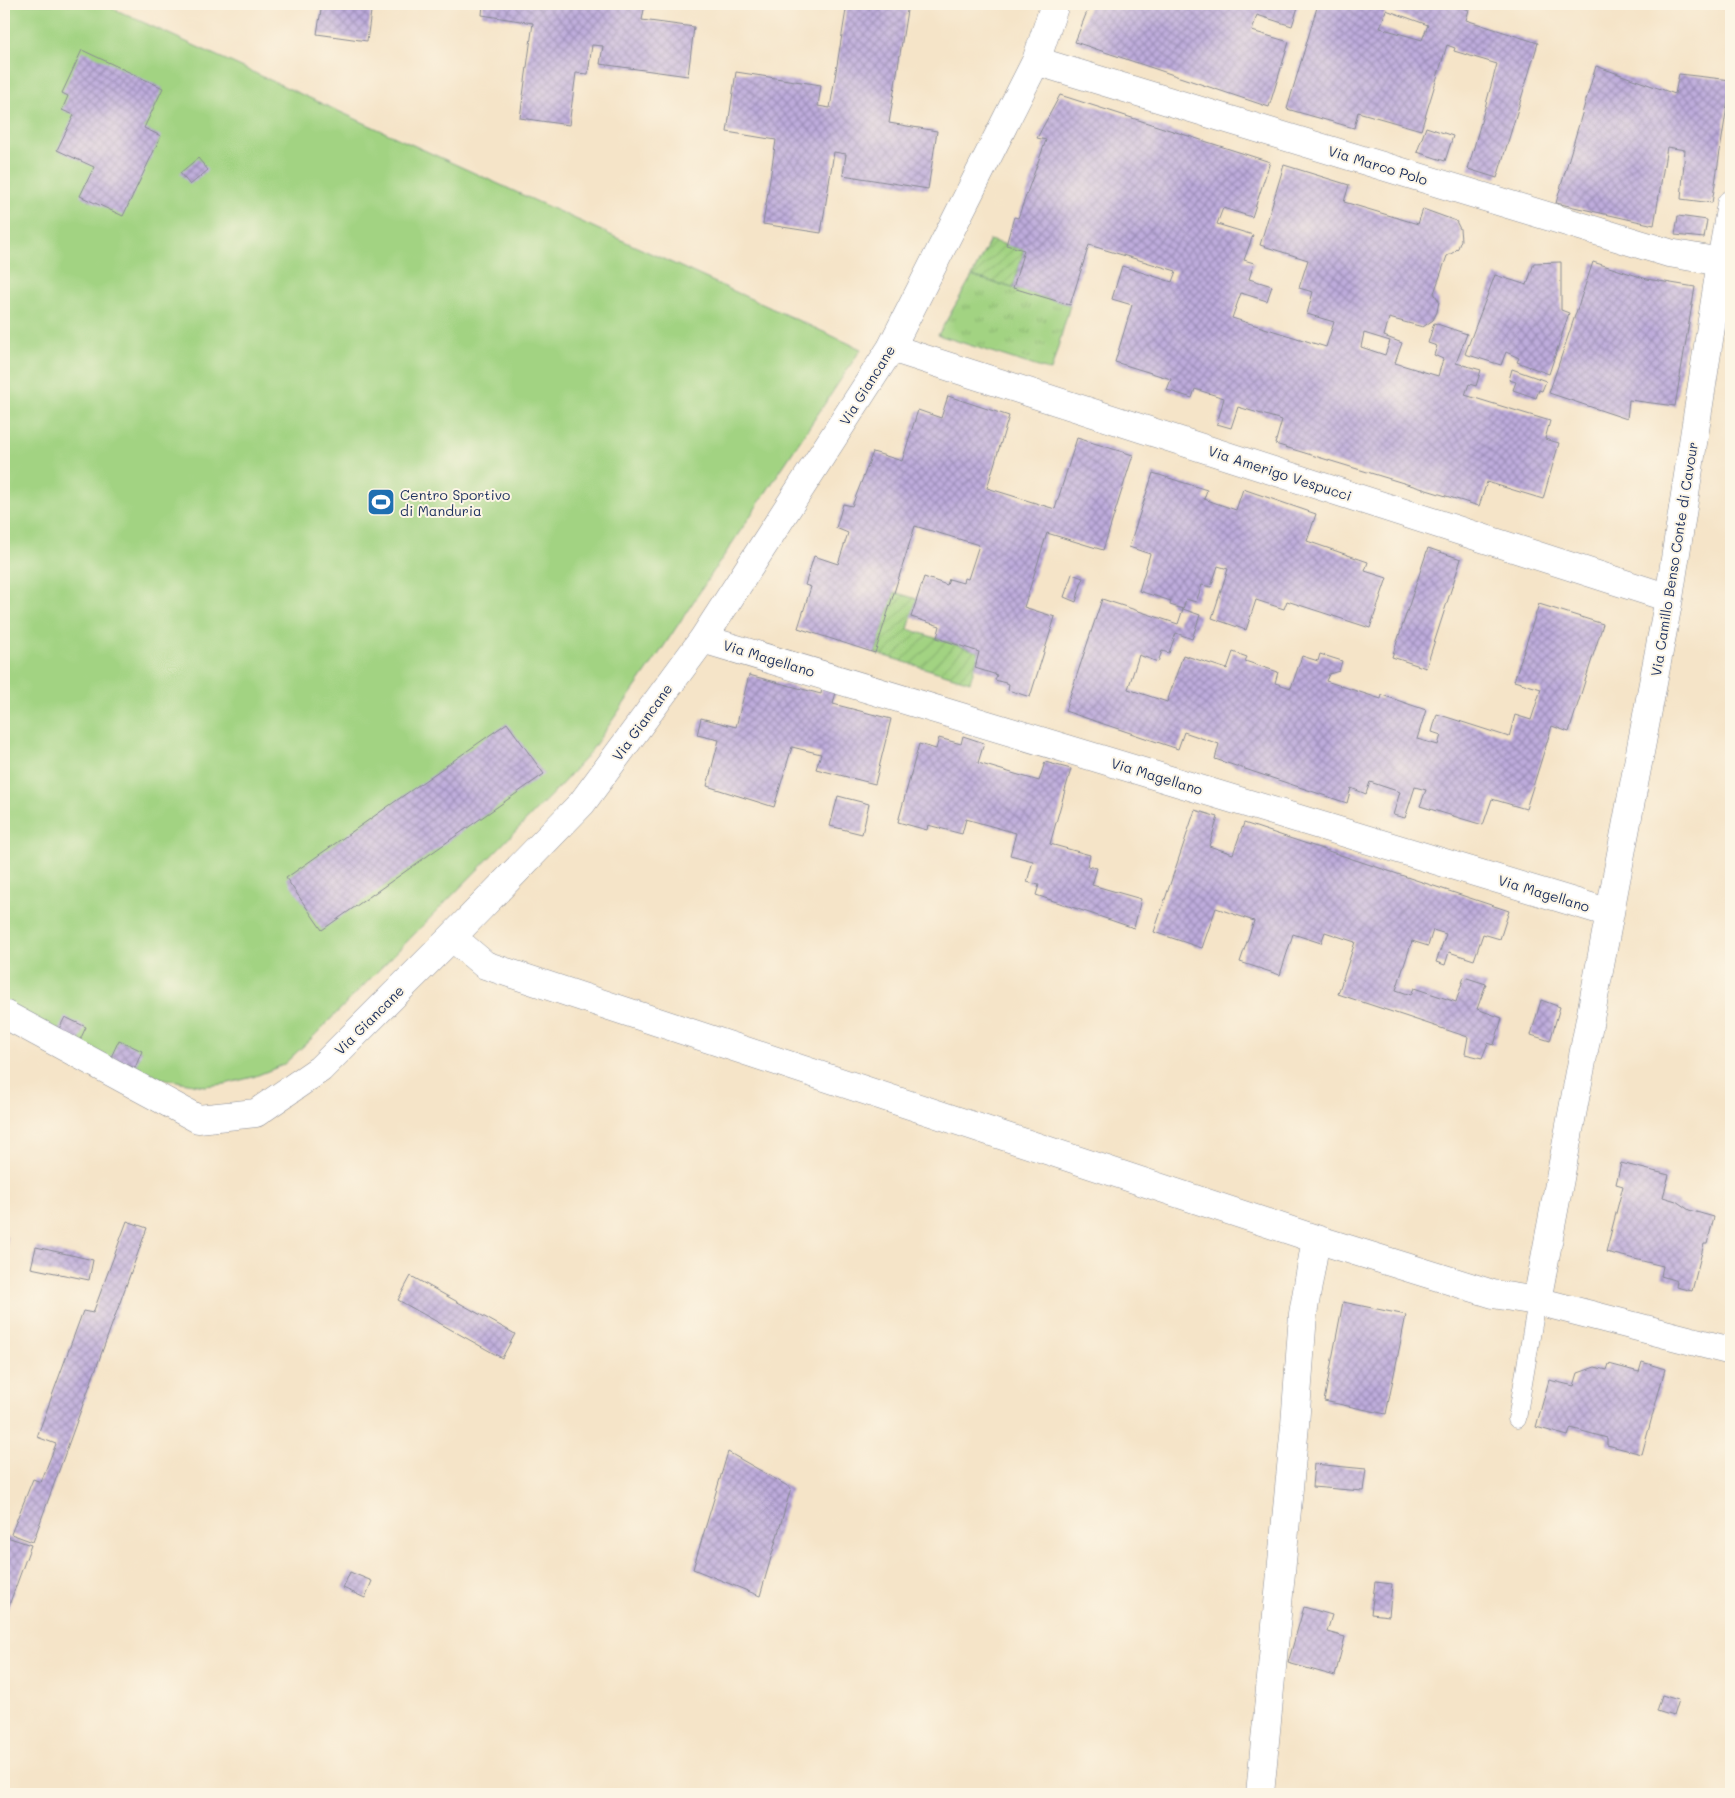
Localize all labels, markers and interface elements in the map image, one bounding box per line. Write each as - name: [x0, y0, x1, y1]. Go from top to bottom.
- street label: Via Marco Polo: [1326, 141, 1430, 189]
- street label: Via Giancane: [835, 341, 899, 429]
- street label: Via Camillo Benso Conte di Cavour: [1646, 440, 1702, 678]
- street label: Via Amerigo Vespucci: [1206, 441, 1354, 505]
- place label: Centro Sportivo di Manduria: [400, 485, 510, 520]
- sports icon: Centro Sportivo di Manduria: [366, 487, 396, 517]
- street label: Via Magellano: [721, 635, 817, 681]
- street label: Via Giancane: [608, 680, 676, 764]
- street label: Via Magellano: [1109, 753, 1205, 799]
- street label: Via Magellano: [1496, 870, 1592, 916]
- street label: Via Giancane: [330, 981, 408, 1059]

